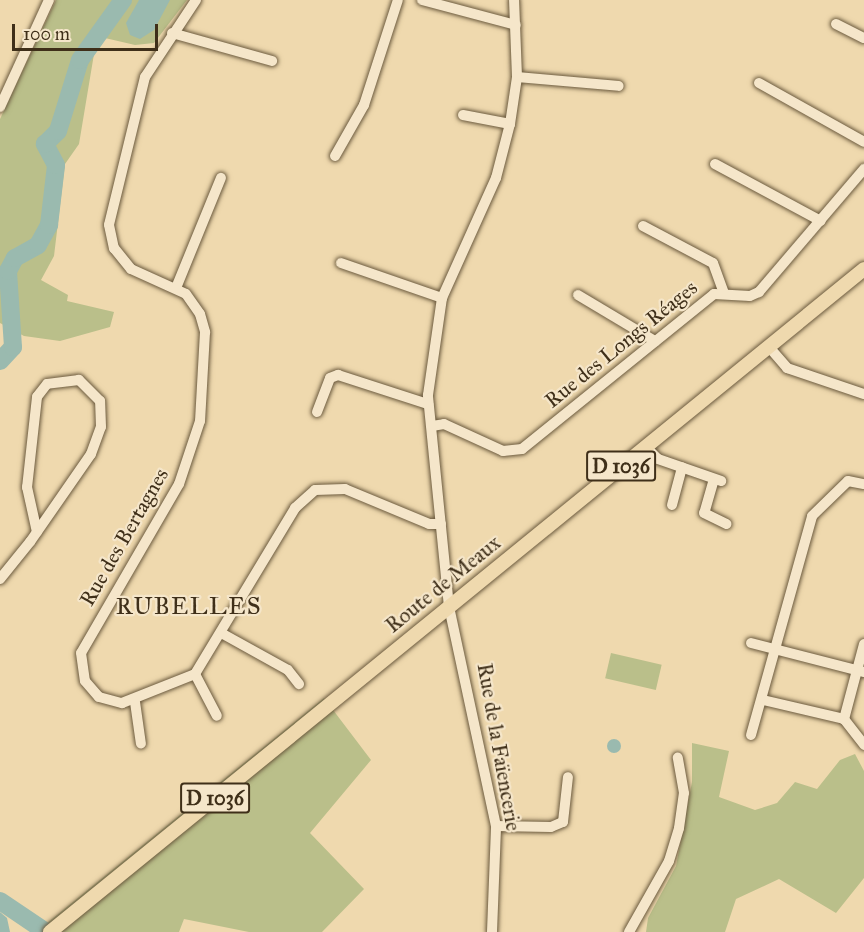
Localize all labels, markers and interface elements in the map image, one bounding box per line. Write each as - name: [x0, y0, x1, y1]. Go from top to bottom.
- scale bar: [15, 12, 160, 50]
- text: 100 m: [23, 23, 70, 45]
- street label: Rue des Longs Réages: [540, 275, 702, 413]
- road number: D 1036: [585, 449, 657, 483]
- street label: Rue des Bertagnes: [74, 464, 174, 610]
- street label: Route de Meaux: [380, 530, 506, 638]
- district label: RUBELLES: [116, 593, 262, 621]
- street label: Rue de la Faïencerie: [472, 661, 526, 833]
- road number: D 1036: [179, 781, 251, 815]

